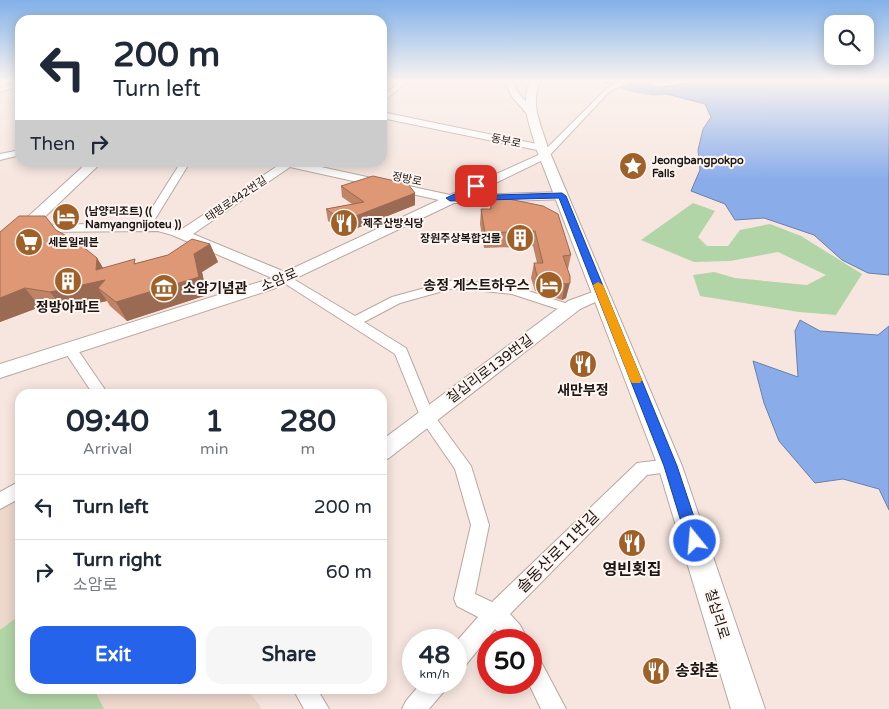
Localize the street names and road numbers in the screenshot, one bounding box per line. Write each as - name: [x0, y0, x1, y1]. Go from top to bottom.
- street label: 동부로: [490, 131, 522, 151]
- street label: 정방로: [391, 170, 423, 188]
- street label: 태평로442번길: [203, 174, 269, 224]
- street label: 소암로: [258, 265, 300, 295]
- street label: 칠십리로139번길: [443, 331, 537, 407]
- street label: 솔동산로11번길: [513, 507, 603, 597]
- street label: 칠십리로: [701, 587, 733, 641]

